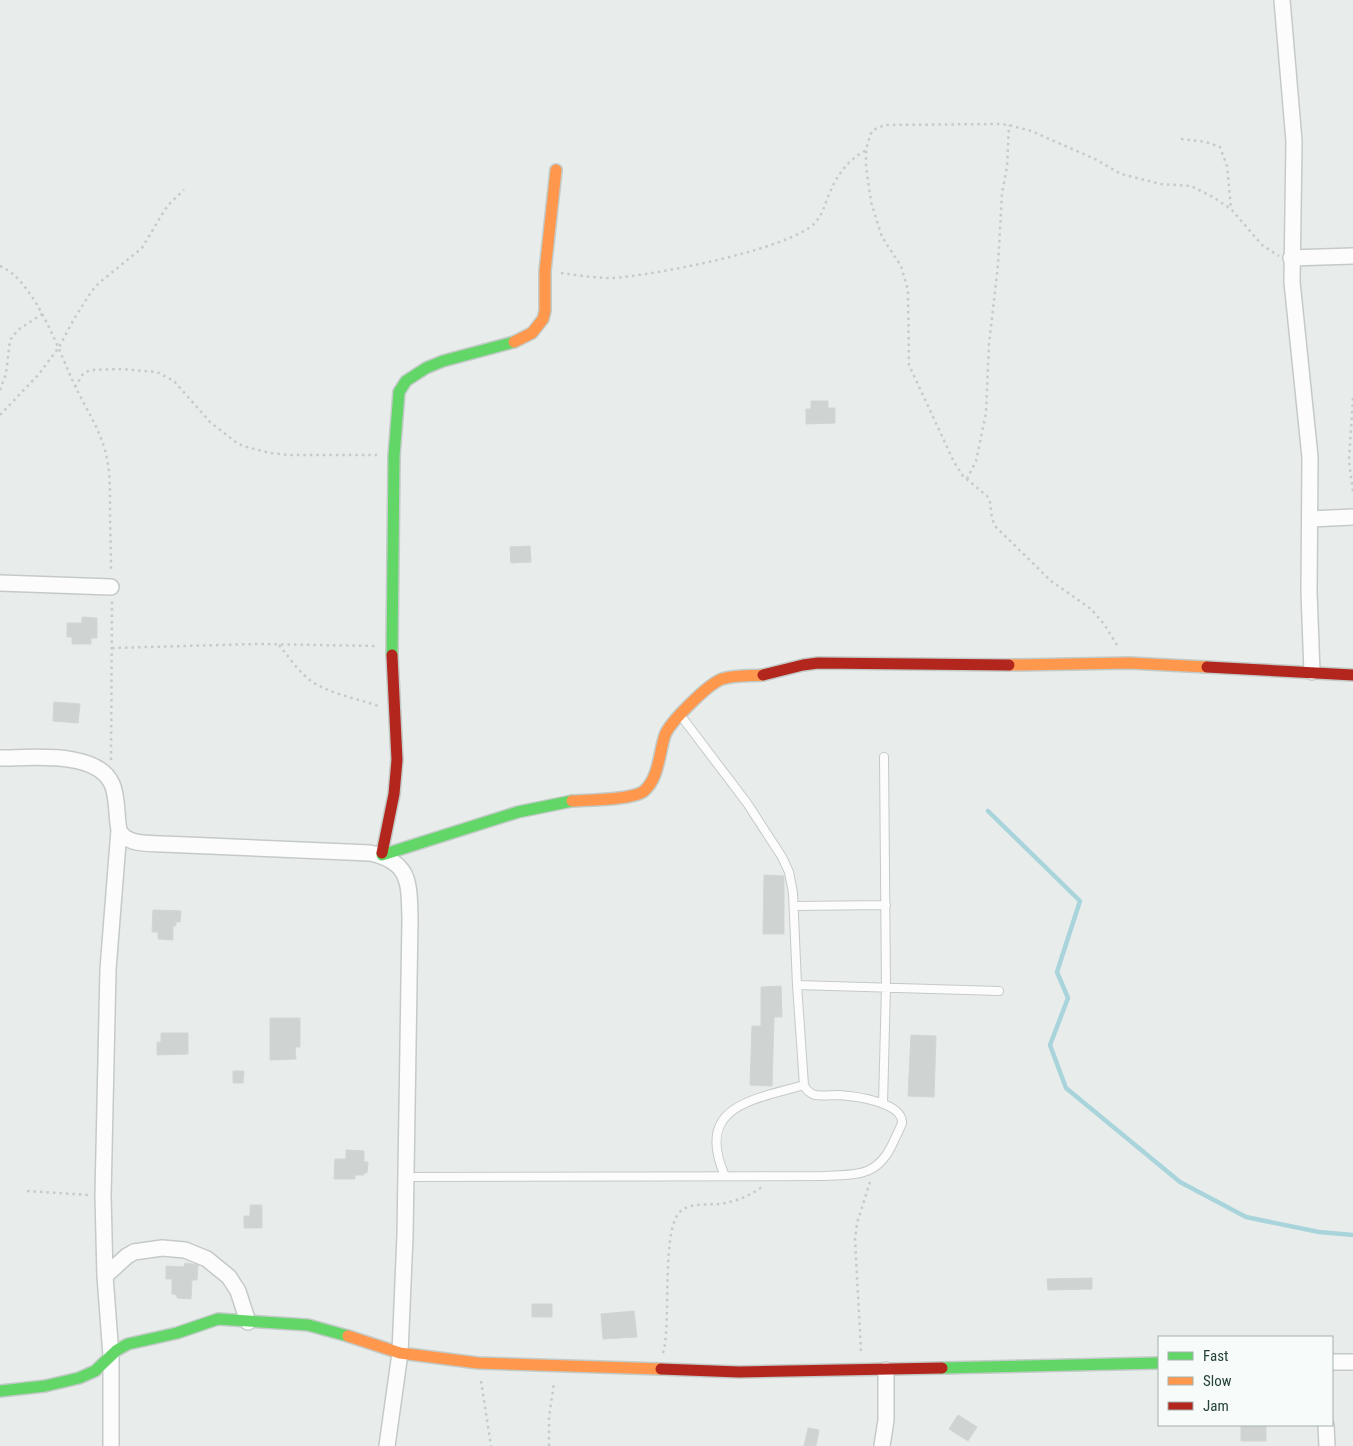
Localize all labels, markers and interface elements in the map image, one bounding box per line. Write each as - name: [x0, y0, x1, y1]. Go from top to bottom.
- legend: [1158, 1336, 1333, 1426]
- text: Fast: [1203, 1347, 1228, 1365]
- text: Slow: [1203, 1372, 1232, 1390]
- text: Jam: [1203, 1397, 1229, 1415]

